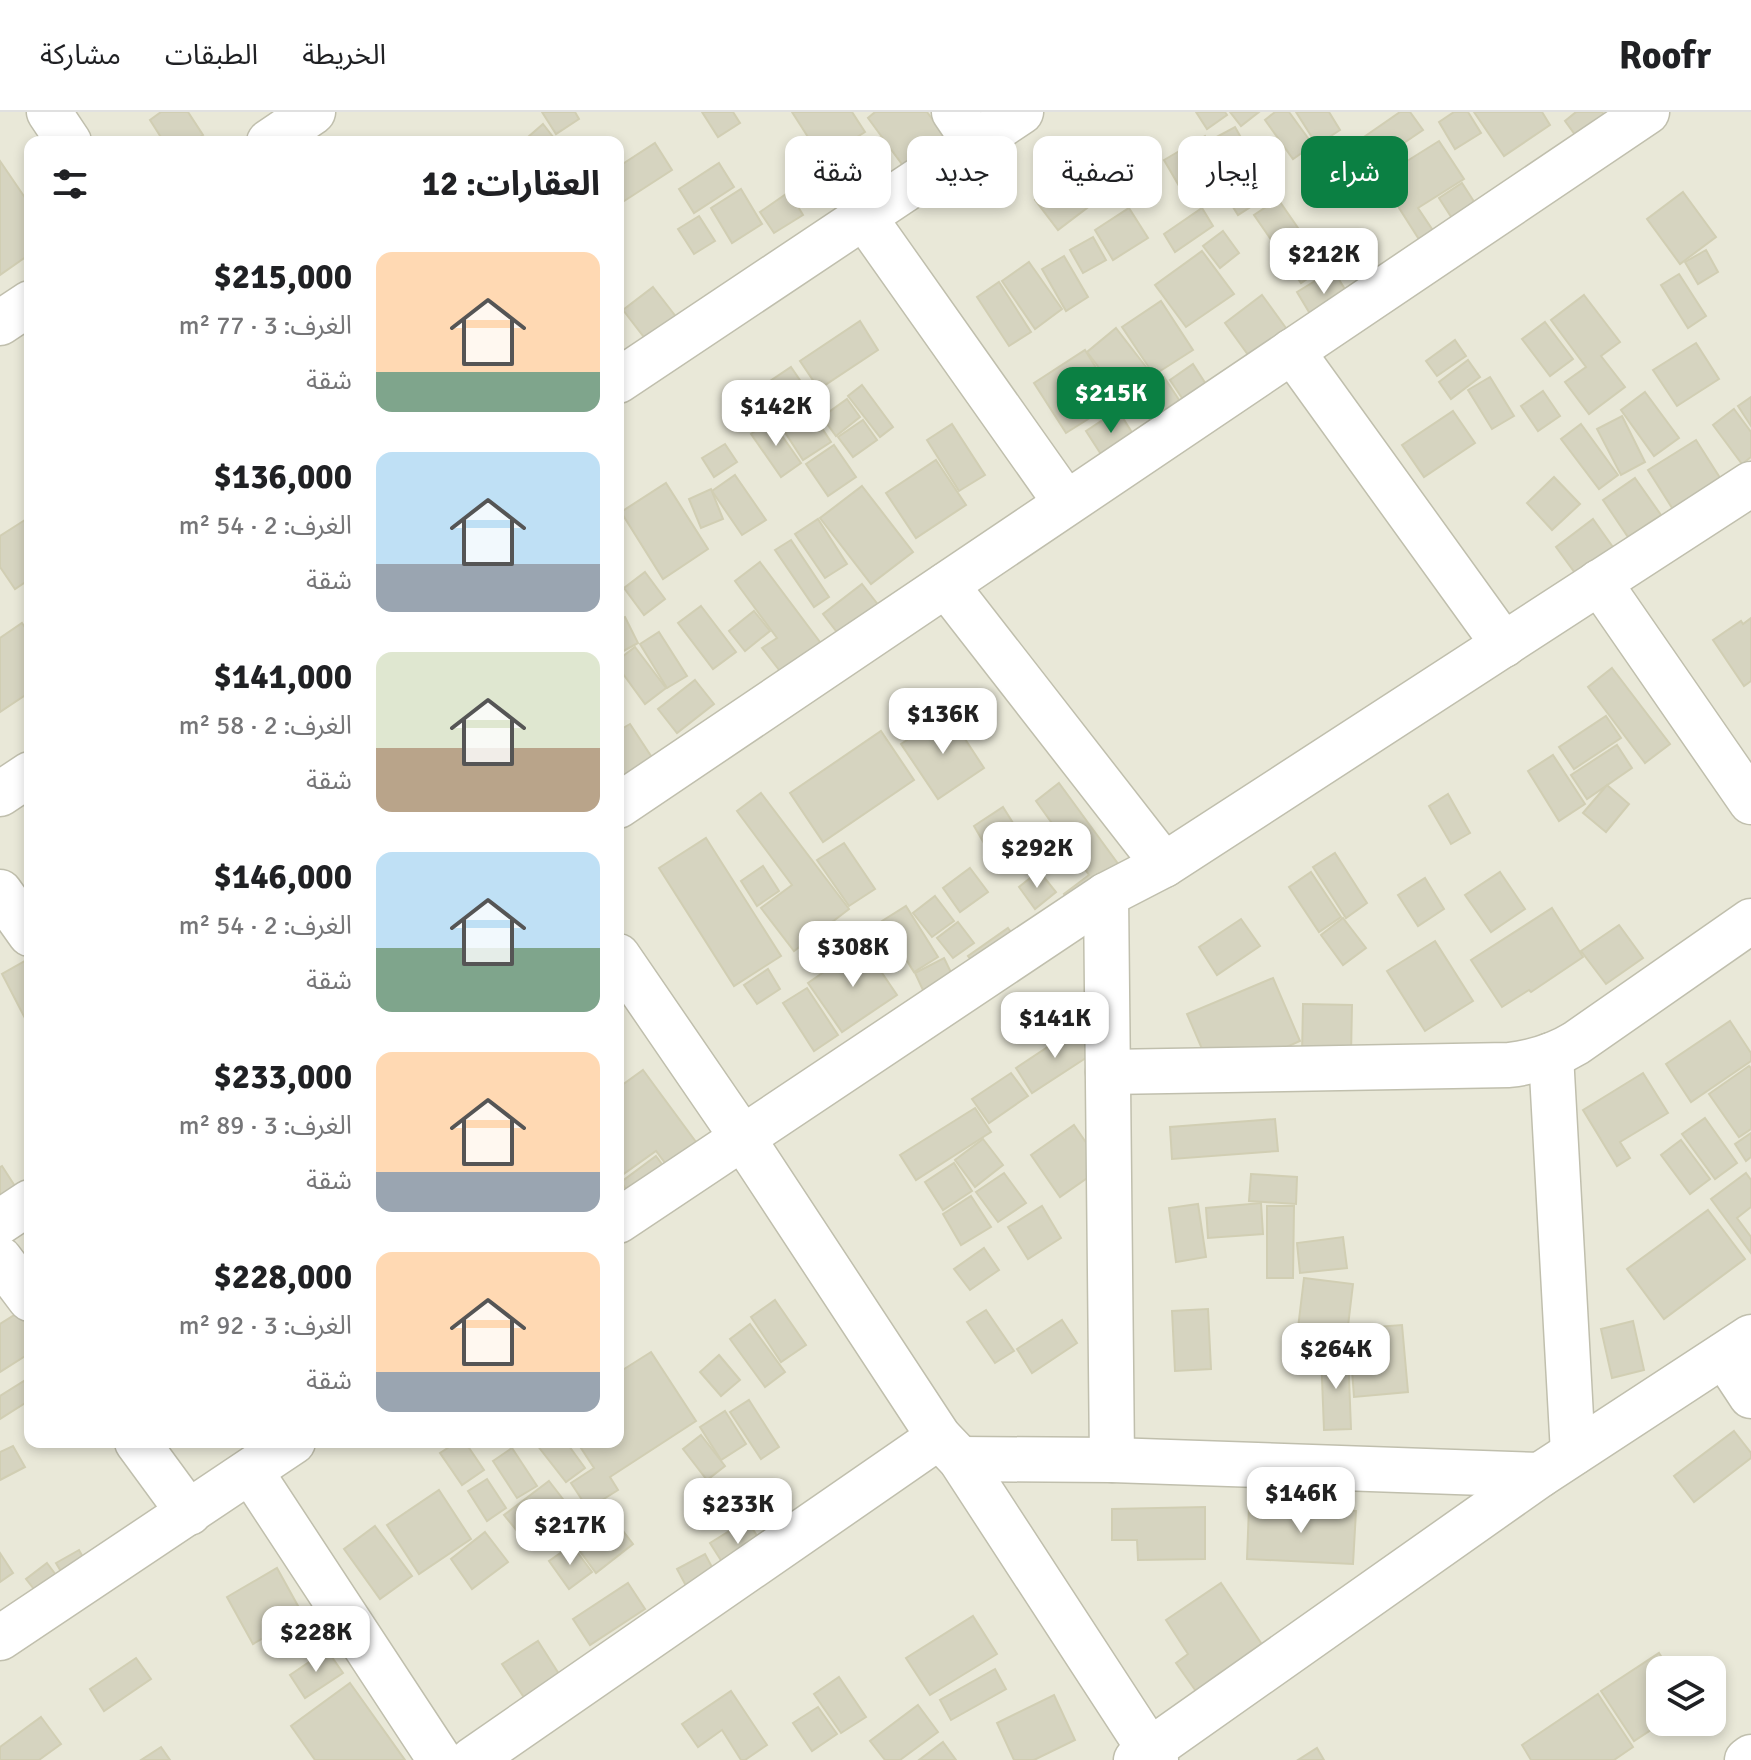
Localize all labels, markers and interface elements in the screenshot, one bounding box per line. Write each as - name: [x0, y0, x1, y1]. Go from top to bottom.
- text: Roofr: [1619, 32, 1711, 79]
- text: مشاركة: [40, 38, 121, 72]
- text: الطبقات: [165, 38, 258, 72]
- text: الخريطة: [302, 38, 386, 72]
- chip: شقة: [785, 136, 891, 208]
- chip: جديد: [907, 136, 1017, 208]
- chip: تصفية: [1033, 136, 1162, 208]
- chip: إيجار: [1178, 136, 1285, 208]
- chip: شراء: [1301, 136, 1408, 208]
- icon: filters: [48, 162, 92, 206]
- text: العقارات: 12: [422, 163, 600, 205]
- pin: $212K: [1268, 228, 1380, 296]
- text: $212K: [1288, 238, 1360, 270]
- text: $215,000: [213, 256, 352, 298]
- icon: home: [440, 284, 536, 380]
- text: الغرف: 3 · 77 m²: [179, 310, 352, 342]
- text: شقة: [306, 365, 352, 397]
- pin: $215K: [1055, 367, 1167, 435]
- text: $215K: [1075, 377, 1147, 409]
- pin: $142K: [720, 380, 832, 448]
- text: $142K: [740, 390, 812, 422]
- text: $136,000: [213, 456, 352, 498]
- icon: home: [440, 484, 536, 580]
- text: الغرف: 2 · 54 m²: [179, 510, 352, 542]
- text: شقة: [306, 565, 352, 597]
- text: $141,000: [213, 656, 352, 698]
- icon: home: [440, 684, 536, 780]
- pin: $136K: [887, 688, 999, 756]
- text: $136K: [907, 698, 979, 730]
- text: الغرف: 2 · 58 m²: [179, 710, 352, 742]
- text: شقة: [306, 765, 352, 797]
- pin: $292K: [981, 822, 1093, 890]
- text: $292K: [1001, 832, 1073, 864]
- text: $146,000: [213, 856, 352, 898]
- icon: home: [440, 884, 536, 980]
- text: الغرف: 2 · 54 m²: [179, 910, 352, 942]
- pin: $308K: [797, 921, 909, 989]
- text: $308K: [817, 931, 889, 963]
- text: شقة: [306, 965, 352, 997]
- pin: $141K: [999, 992, 1111, 1060]
- text: $141K: [1019, 1002, 1091, 1034]
- text: $233,000: [213, 1056, 352, 1098]
- icon: home: [440, 1084, 536, 1180]
- text: الغرف: 3 · 89 m²: [179, 1110, 352, 1142]
- text: شقة: [306, 1165, 352, 1197]
- text: $228,000: [213, 1256, 352, 1298]
- icon: home: [440, 1284, 536, 1380]
- text: الغرف: 3 · 92 m²: [179, 1310, 352, 1342]
- pin: $264K: [1280, 1323, 1392, 1391]
- text: $264K: [1300, 1333, 1372, 1365]
- text: شقة: [306, 1365, 352, 1397]
- pin: $146K: [1245, 1467, 1357, 1535]
- text: $146K: [1265, 1477, 1337, 1509]
- pin: $233K: [682, 1478, 794, 1546]
- text: $233K: [702, 1488, 774, 1520]
- pin: $217K: [514, 1499, 626, 1567]
- text: $217K: [534, 1509, 606, 1541]
- pin: $228K: [260, 1606, 372, 1674]
- text: $228K: [280, 1616, 352, 1648]
- map controls: [1646, 1656, 1726, 1736]
- button: layers: [1646, 1656, 1726, 1736]

